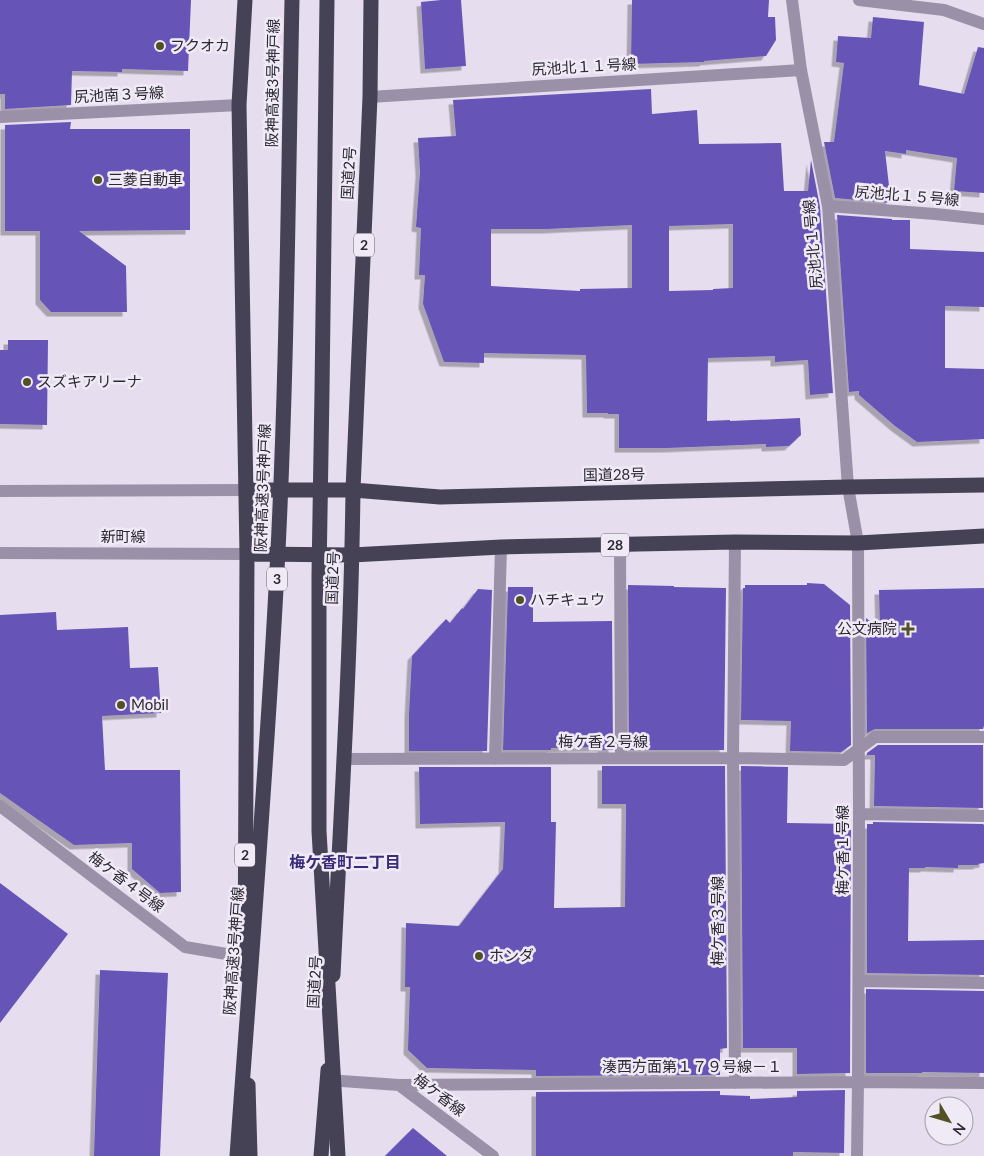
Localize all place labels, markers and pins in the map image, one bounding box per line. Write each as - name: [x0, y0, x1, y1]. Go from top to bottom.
- place label: フクオカ: [170, 36, 230, 54]
- marker: フクオカ: [154, 40, 166, 52]
- place label: 三菱自動車: [108, 170, 183, 188]
- marker: 三菱自動車: [92, 174, 104, 186]
- place label: スズキアリーナ: [37, 372, 142, 390]
- marker: スズキアリーナ: [21, 376, 33, 388]
- place label: ハチキュウ: [530, 590, 605, 608]
- marker: ハチキュウ: [514, 594, 526, 606]
- place label: 公文病院: [837, 619, 897, 637]
- marker: 公文病院: [901, 622, 915, 636]
- place label: Mobil: [131, 695, 169, 713]
- marker: Mobil: [115, 699, 127, 711]
- place label: ホンダ: [489, 946, 534, 964]
- marker: ホンダ: [473, 950, 485, 962]

